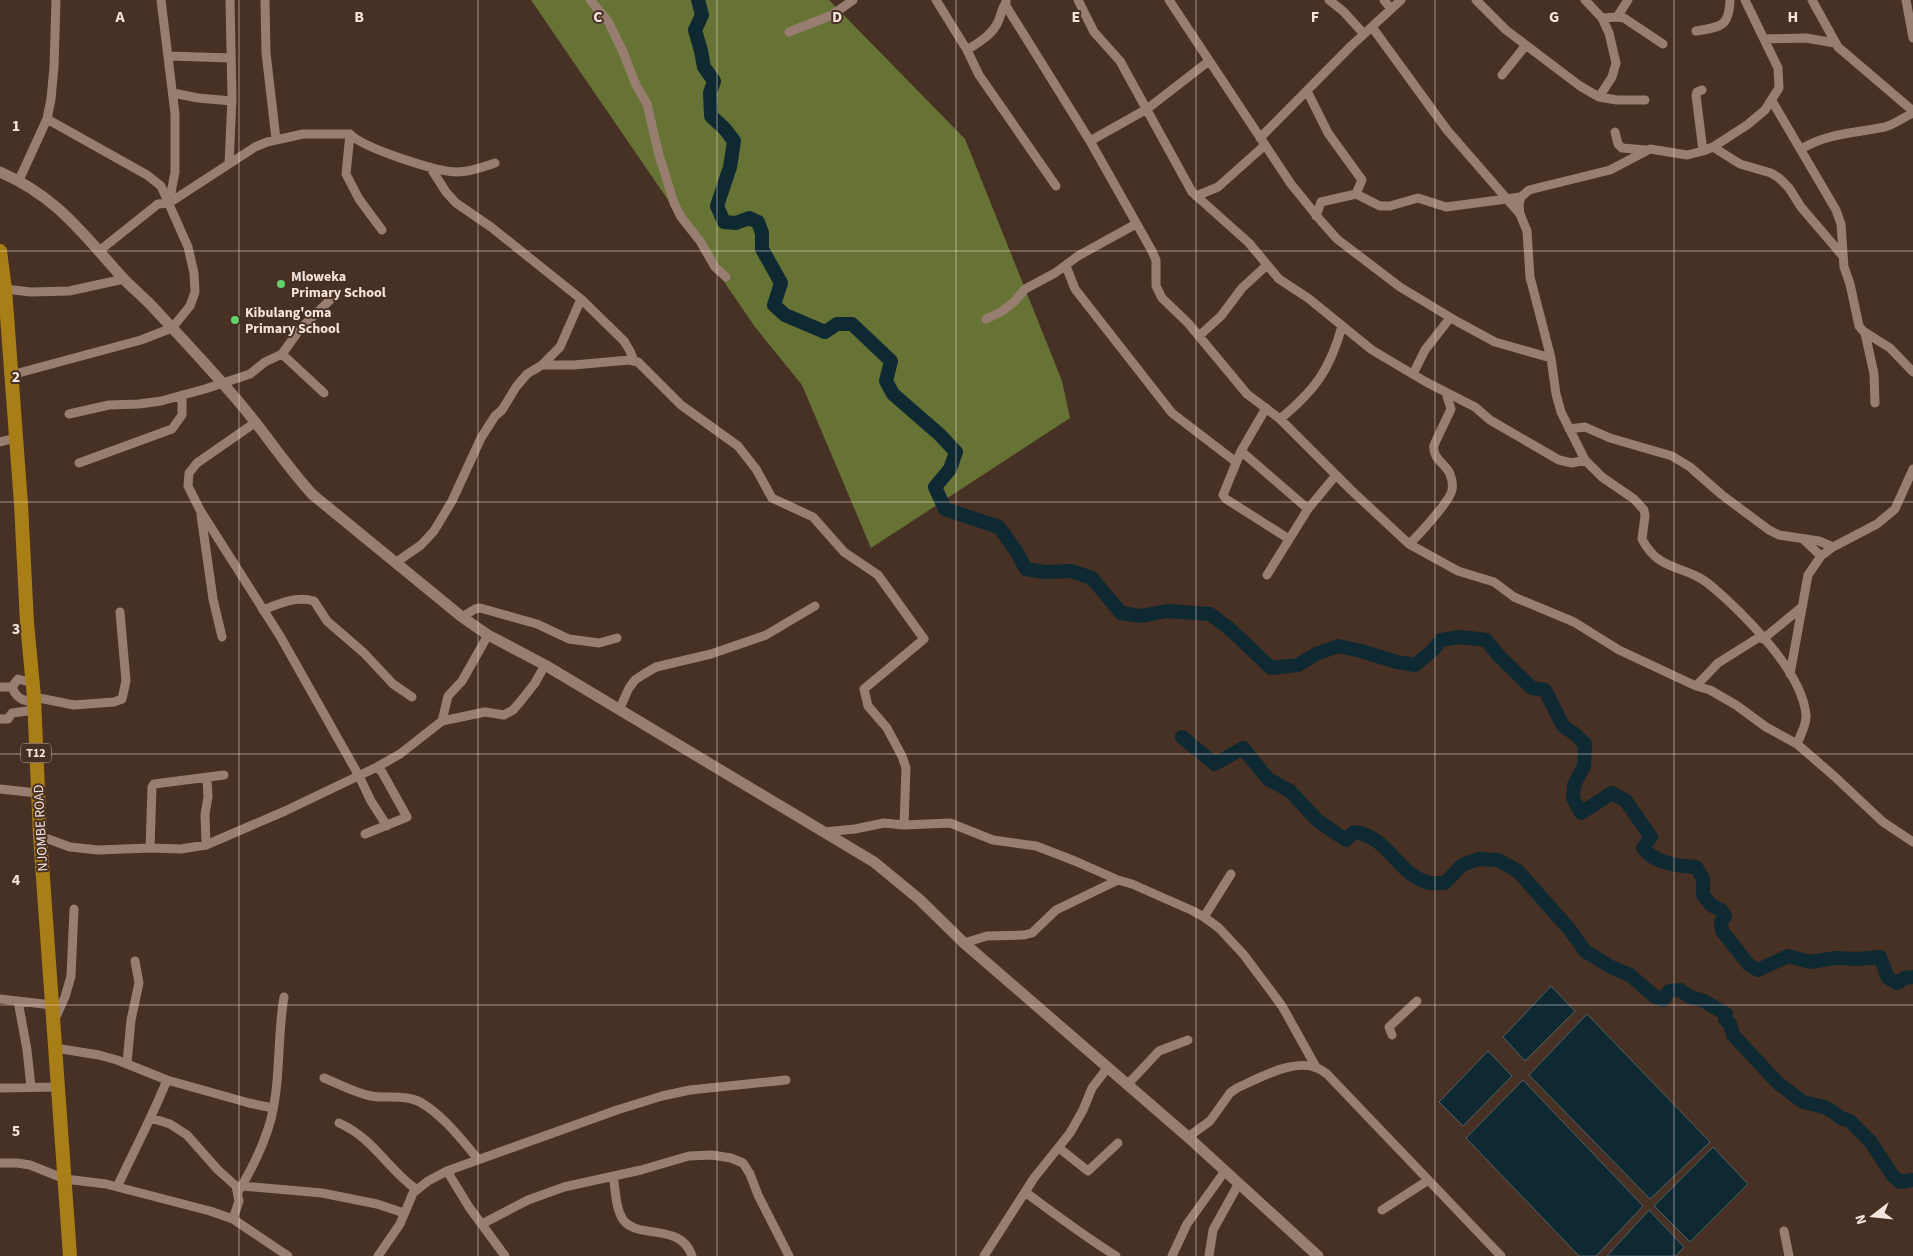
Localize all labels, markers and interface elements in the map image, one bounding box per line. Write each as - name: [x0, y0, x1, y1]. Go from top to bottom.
- text: A: [114, 6, 125, 28]
- text: B: [354, 6, 364, 28]
- text: C: [593, 6, 603, 28]
- text: D: [832, 6, 842, 28]
- text: E: [1072, 6, 1080, 28]
- text: F: [1311, 6, 1319, 28]
- text: G: [1549, 6, 1559, 28]
- text: H: [1788, 6, 1798, 28]
- text: 1: [12, 115, 20, 137]
- place label: Mloweka Primary School: [291, 267, 386, 303]
- marker: Mloweka Primary School: [275, 278, 287, 290]
- place label: Kibulang'oma Primary School: [245, 303, 340, 339]
- marker: Kibulang'oma Primary School: [229, 314, 241, 326]
- text: 2: [12, 366, 20, 388]
- text: 3: [12, 618, 20, 640]
- road number: T12: [21, 744, 51, 762]
- street label: NJOMBE ROAD: [29, 784, 53, 872]
- text: 4: [12, 869, 21, 891]
- text: 5: [12, 1120, 20, 1142]
- north arrow: [1848, 1191, 1898, 1241]
- text: N: [1851, 1212, 1872, 1227]

